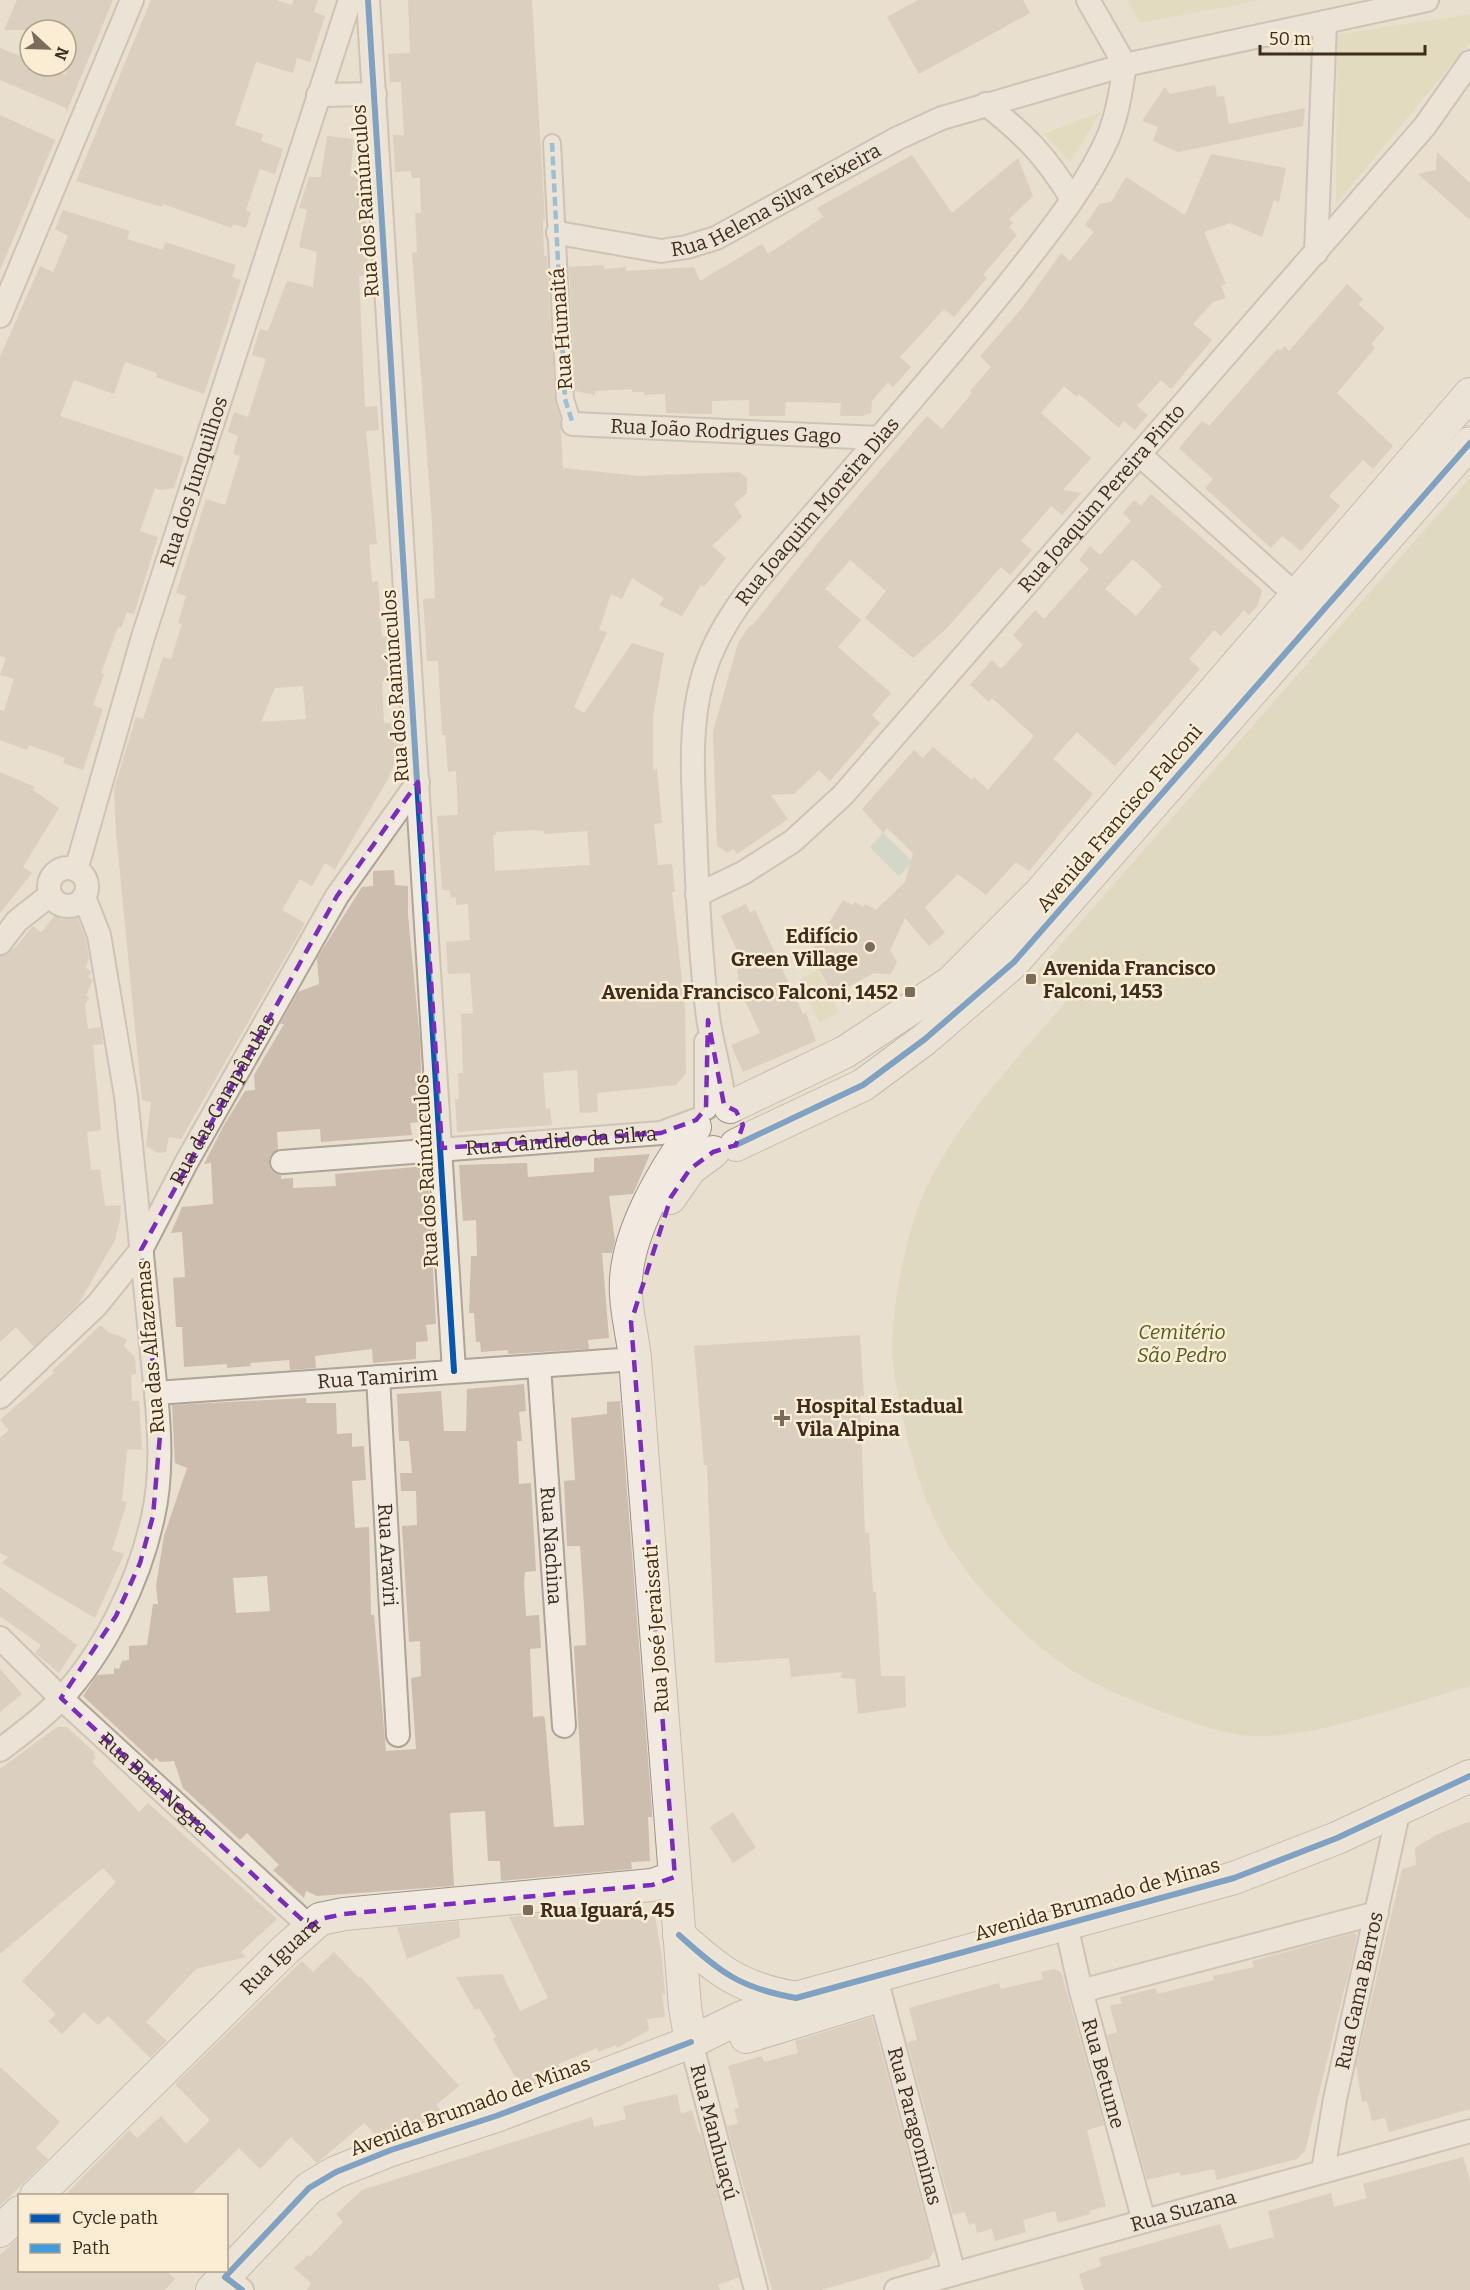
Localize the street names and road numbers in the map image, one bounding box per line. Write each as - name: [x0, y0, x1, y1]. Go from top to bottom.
- street label: Rua dos Rainúnculos: [346, 104, 384, 298]
- street label: Rua Helena Silva Teixeira: [669, 138, 885, 261]
- street label: Rua Humaitá: [545, 267, 577, 391]
- street label: Rua dos Junquilhos: [155, 393, 232, 570]
- street label: Rua Joaquim Pereira Pinto: [1013, 399, 1190, 597]
- street label: Rua Joaquim Moreira Dias: [730, 412, 904, 610]
- street label: Rua João Rodrigues Gago: [610, 414, 842, 448]
- street label: Rua dos Rainúnculos: [376, 589, 414, 783]
- street label: Avenida Francisco Falconi: [1031, 719, 1207, 917]
- street label: Rua das Campânulas: [165, 1010, 280, 1189]
- street label: Rua dos Rainúnculos: [409, 1074, 443, 1268]
- street label: Rua Cândido da Silva: [465, 1121, 658, 1160]
- street label: Rua das Alfazemas: [130, 1259, 170, 1435]
- street label: Rua Tamirim: [317, 1361, 438, 1394]
- street label: Rua Nachina: [535, 1486, 568, 1606]
- street label: Rua Araviri: [373, 1502, 403, 1607]
- street label: Rua José Jeraissati: [638, 1544, 674, 1714]
- street label: Rua Baia Negra: [94, 1727, 214, 1840]
- street label: Avenida Brumado de Minas: [971, 1852, 1223, 1946]
- street label: Rua Gama Barros: [1330, 1909, 1388, 2072]
- street label: Rua Iguará: [235, 1913, 325, 2000]
- street label: Rua Betume: [1077, 2015, 1130, 2131]
- street label: Rua Paragominas: [883, 2044, 947, 2208]
- street label: Avenida Brumado de Minas: [346, 2051, 594, 2161]
- street label: Rua Manhuaçú: [685, 2061, 744, 2202]
- street label: Rua Suzana: [1128, 2184, 1239, 2236]

